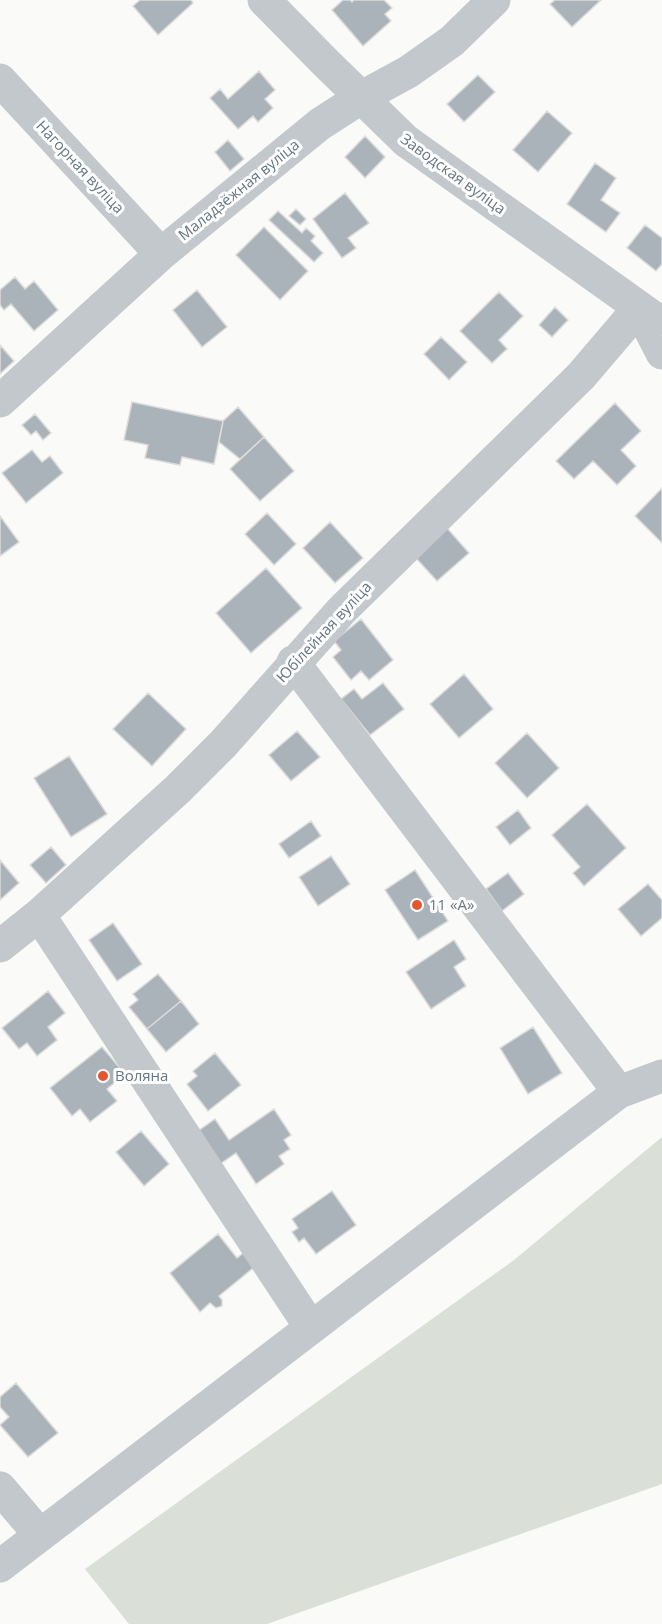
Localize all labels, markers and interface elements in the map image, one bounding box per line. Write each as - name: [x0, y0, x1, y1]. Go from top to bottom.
- street label: Нагорная вуліца: [32, 115, 129, 217]
- street label: Заводская вуліца: [397, 128, 510, 218]
- street label: Маладзёжная вуліца: [174, 134, 303, 244]
- street label: Юбілейная вуліца: [271, 577, 375, 686]
- place label: 11 «А»: [429, 894, 474, 914]
- marker: 11 «А»: [410, 898, 424, 912]
- place label: Воляна: [115, 1065, 168, 1085]
- marker: Воляна: [96, 1069, 110, 1083]

